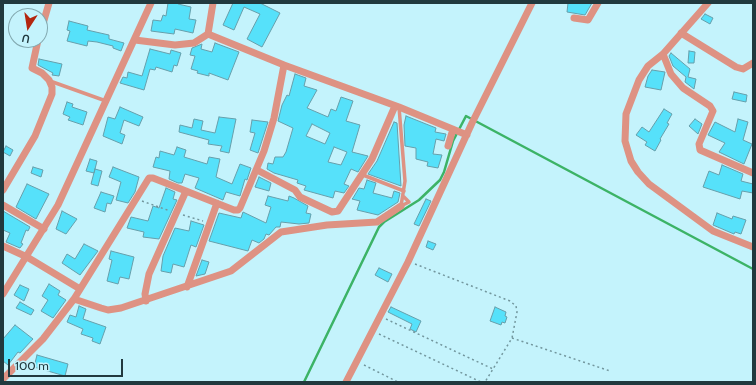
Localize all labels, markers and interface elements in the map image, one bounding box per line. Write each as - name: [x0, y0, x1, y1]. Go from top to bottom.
- north arrow: [8, 8, 48, 48]
- text: U: [20, 31, 31, 46]
- scale bar: [10, 351, 125, 377]
- text: 100 m: [15, 358, 49, 373]

